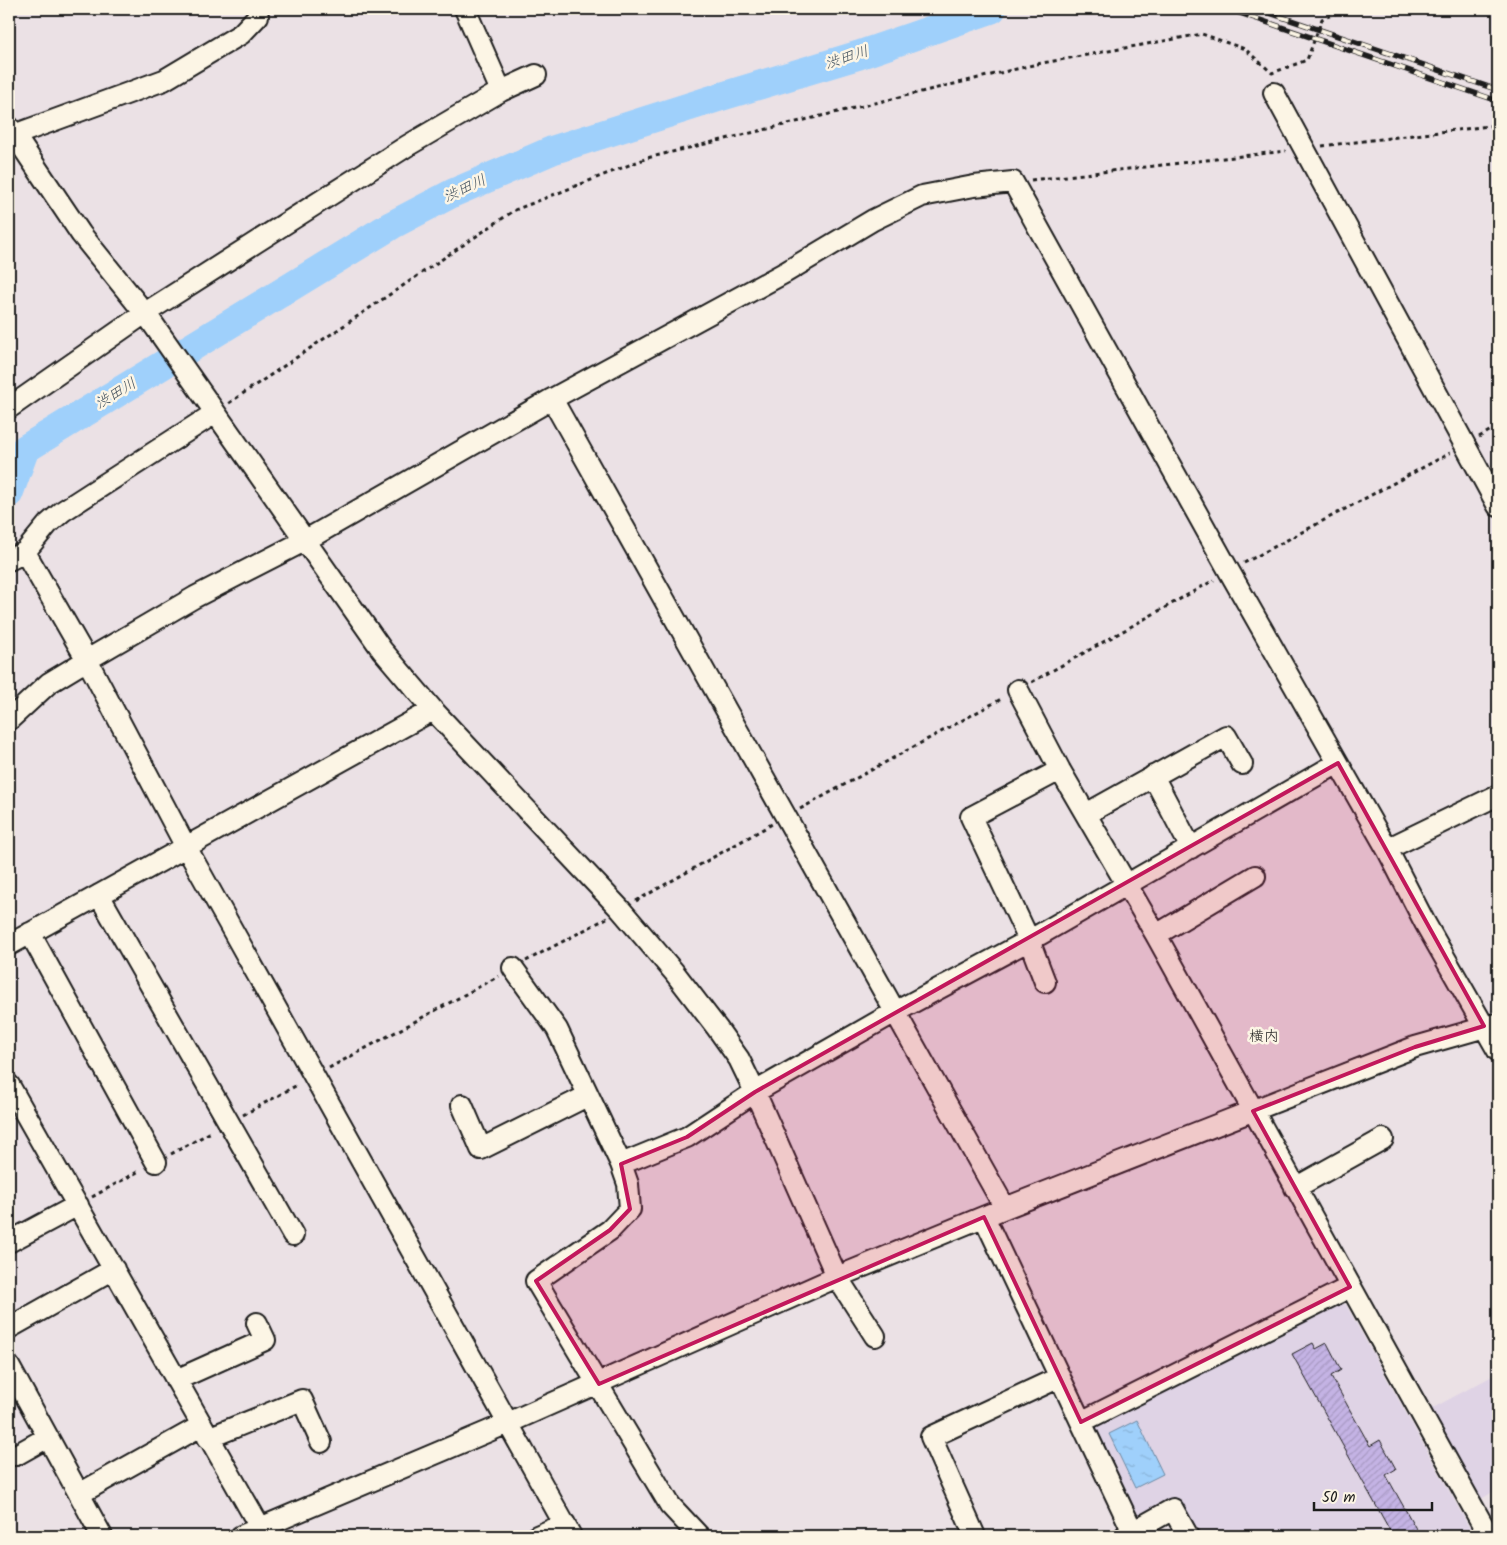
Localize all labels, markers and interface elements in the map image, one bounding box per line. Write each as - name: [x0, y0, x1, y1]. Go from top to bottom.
- water label: 渋田川: [822, 40, 872, 76]
- water label: 渋田川: [440, 169, 490, 209]
- water label: 渋田川: [91, 372, 141, 416]
- district label: 横内: [1249, 1025, 1279, 1049]
- scale bar: [1314, 1480, 1432, 1512]
- text: 50 m: [1322, 1486, 1356, 1510]

